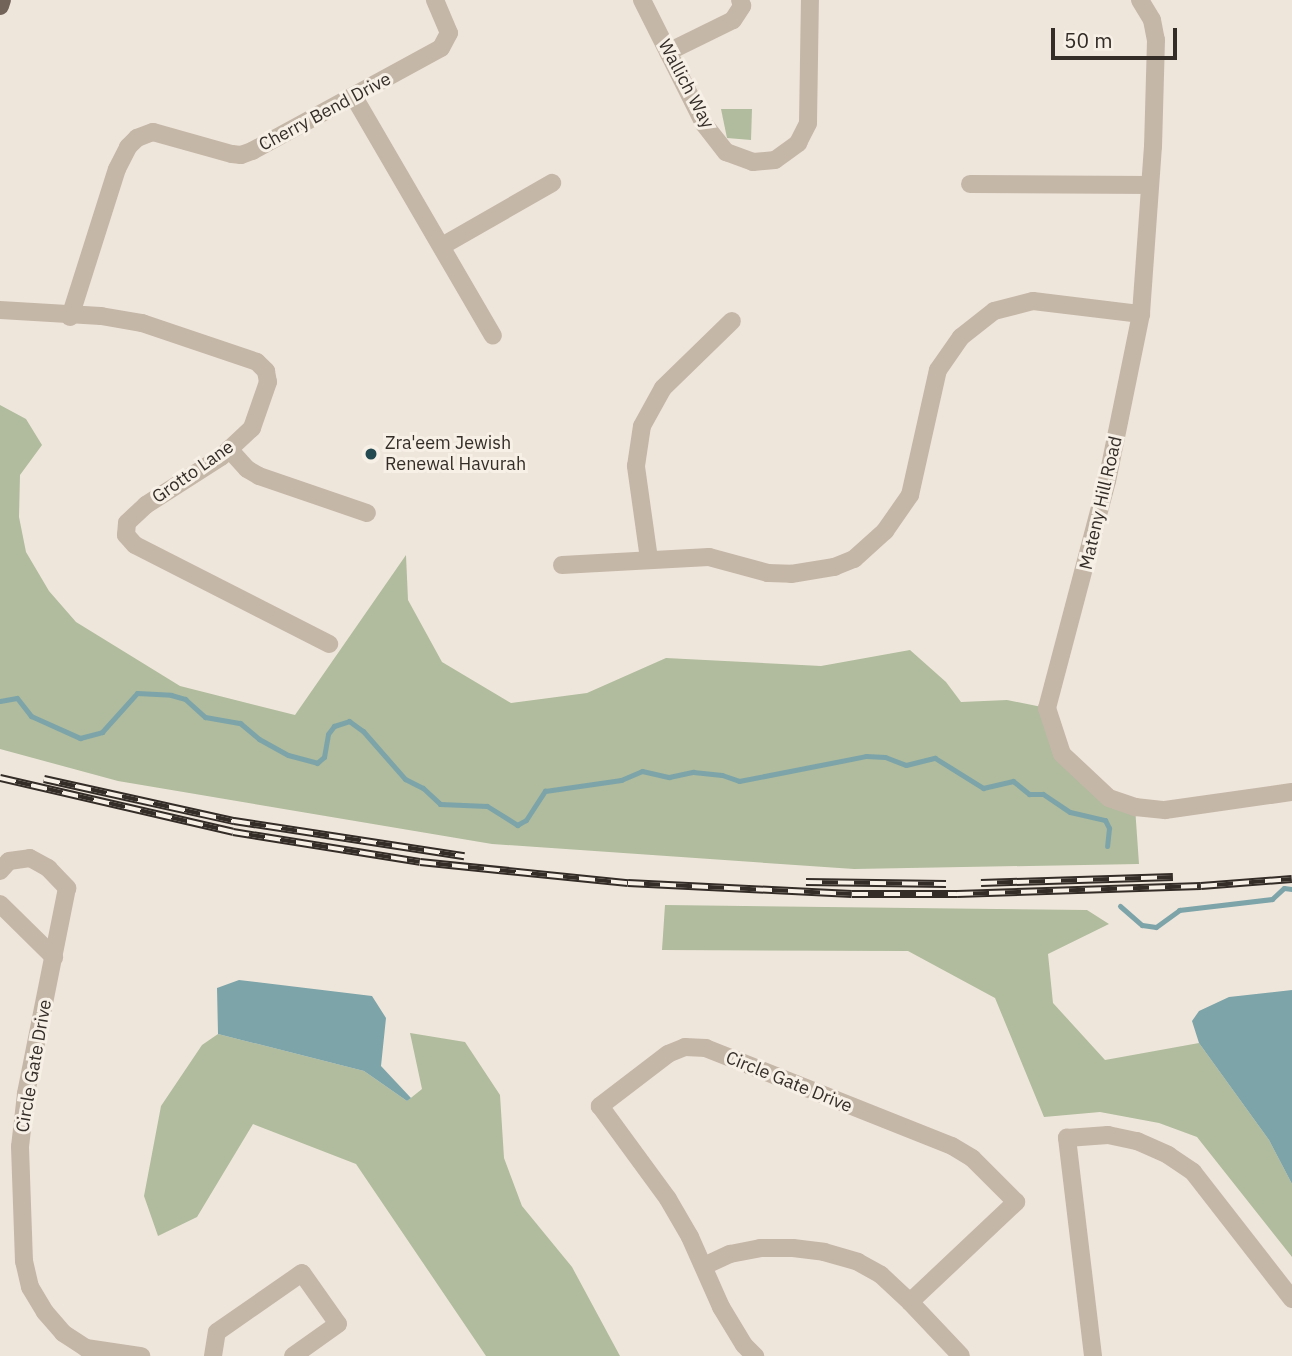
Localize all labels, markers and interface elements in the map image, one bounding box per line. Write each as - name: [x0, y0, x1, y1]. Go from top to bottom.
- scale bar: [1054, 14, 1180, 58]
- text: 50 m: [1064, 26, 1113, 54]
- street label: Wallich Way: [654, 36, 718, 132]
- street label: Cherry Bend Drive: [255, 68, 395, 156]
- place label: Zra'eem Jewish Renewal Havurah: [385, 433, 526, 476]
- street label: Mateny Hill Road: [1075, 434, 1127, 572]
- street label: Grotto Lane: [148, 436, 238, 508]
- marker: Zra'eem Jewish Renewal Havurah: [363, 446, 379, 462]
- street label: Circle Gate Drive: [12, 998, 56, 1134]
- street label: Circle Gate Drive: [723, 1047, 855, 1117]

